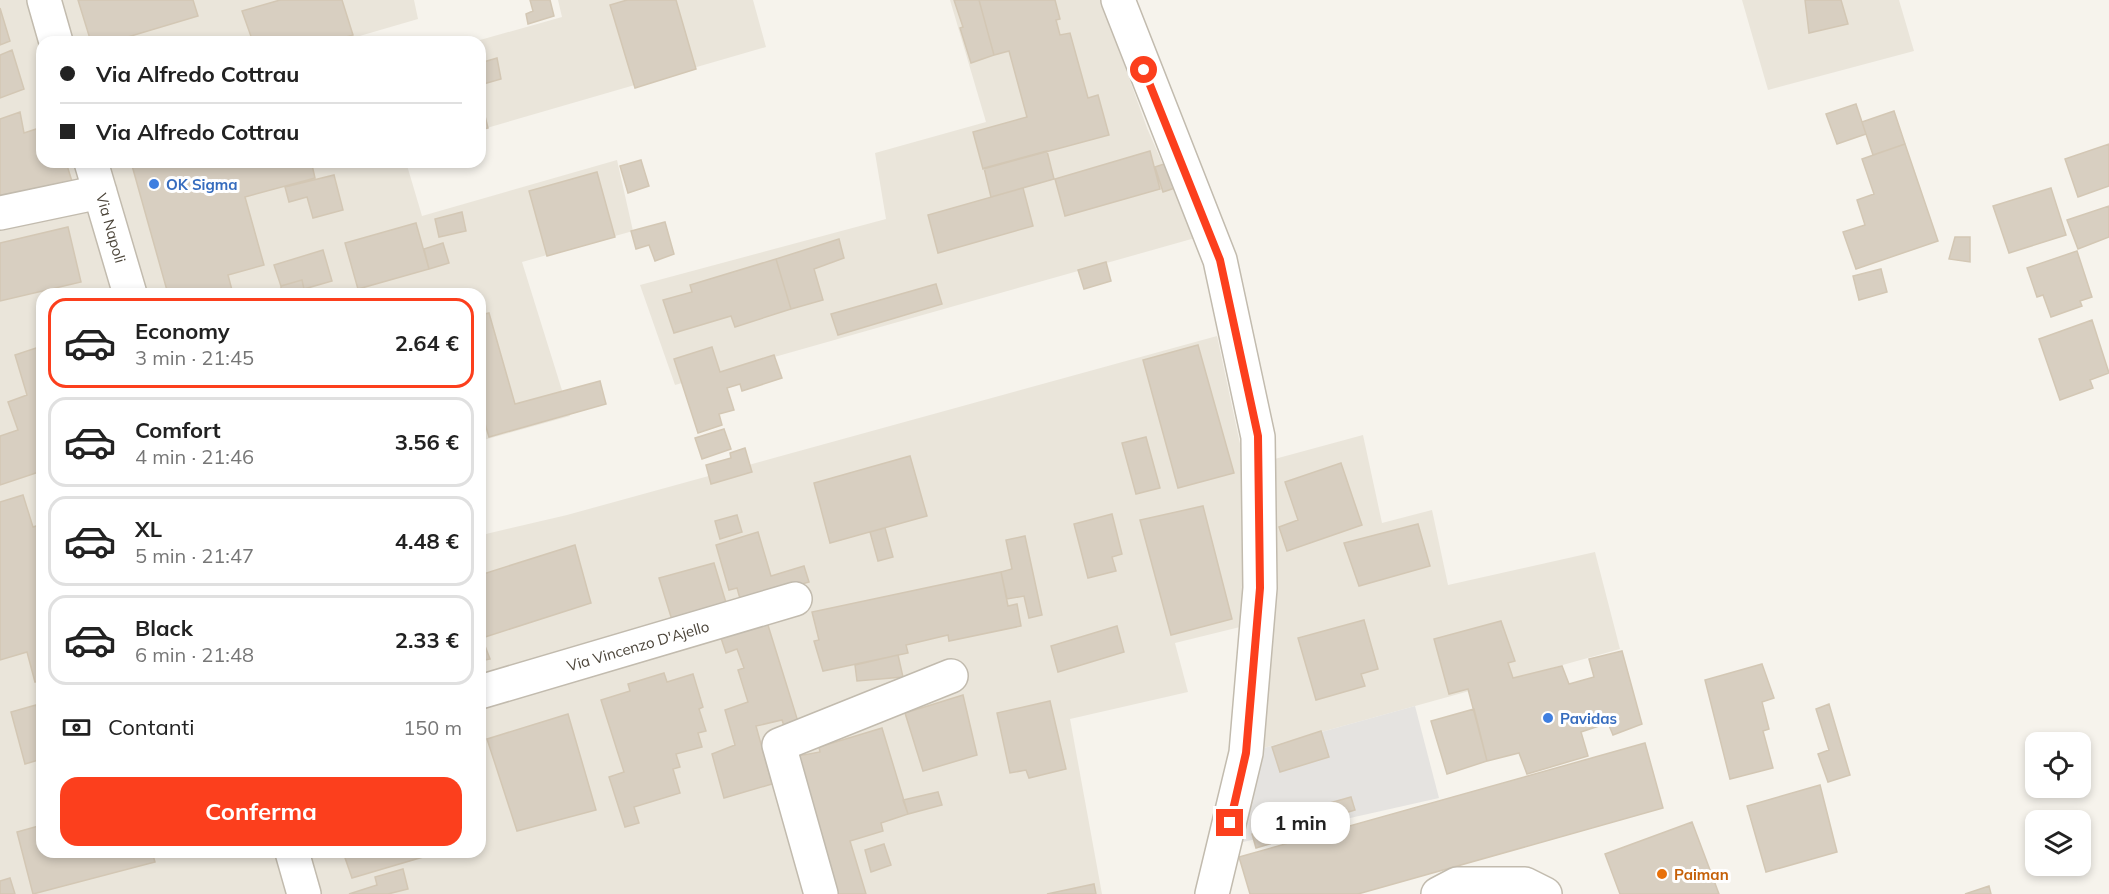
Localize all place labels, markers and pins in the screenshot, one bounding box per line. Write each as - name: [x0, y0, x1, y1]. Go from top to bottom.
- place label: OK Sigma: [166, 175, 238, 194]
- marker: OK Sigma: [147, 177, 161, 191]
- place label: Pavidas: [1560, 709, 1617, 728]
- marker: Pavidas: [1541, 711, 1555, 725]
- place label: Paiman: [1674, 865, 1729, 884]
- marker: Paiman: [1655, 867, 1669, 881]

